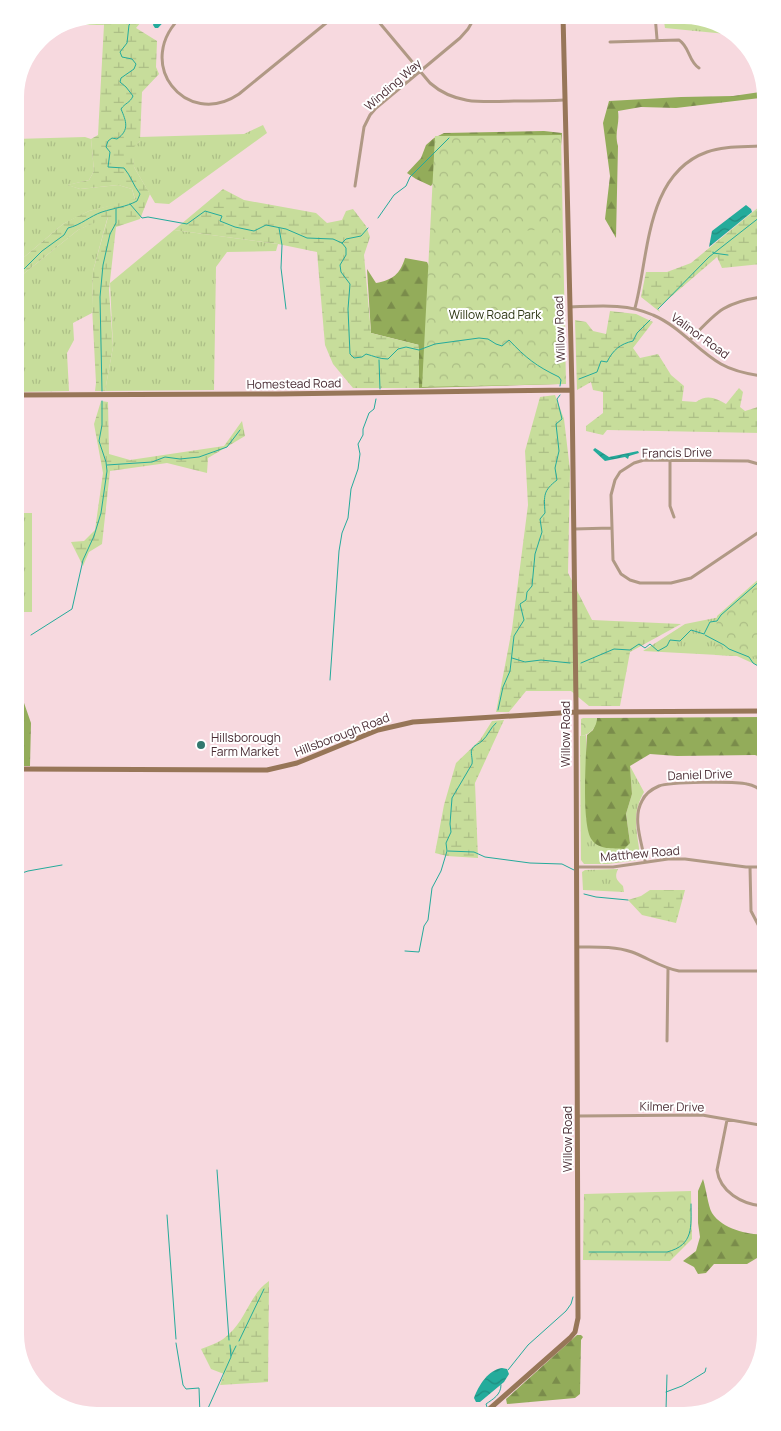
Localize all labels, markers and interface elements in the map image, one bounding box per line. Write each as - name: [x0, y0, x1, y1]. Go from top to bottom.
- street label: Winding Way: [360, 55, 425, 114]
- street label: Willow Road: [550, 296, 569, 362]
- park label: Willow Road Park: [449, 306, 542, 323]
- street label: Valinor Road: [668, 309, 733, 363]
- street label: Homestead Road: [246, 374, 342, 393]
- street label: Francis Drive: [642, 443, 712, 462]
- street label: Willow Road: [557, 701, 574, 767]
- street label: Hillsborough Road: [292, 709, 392, 761]
- place label: Hillsborough Farm Market: [211, 729, 281, 760]
- marker: Hillsborough Farm Market: [195, 739, 207, 751]
- street label: Daniel Drive: [667, 765, 733, 784]
- street label: Matthew Road: [600, 842, 680, 865]
- street label: Kilmer Drive: [640, 1097, 704, 1116]
- street label: Willow Road: [559, 1106, 576, 1172]

